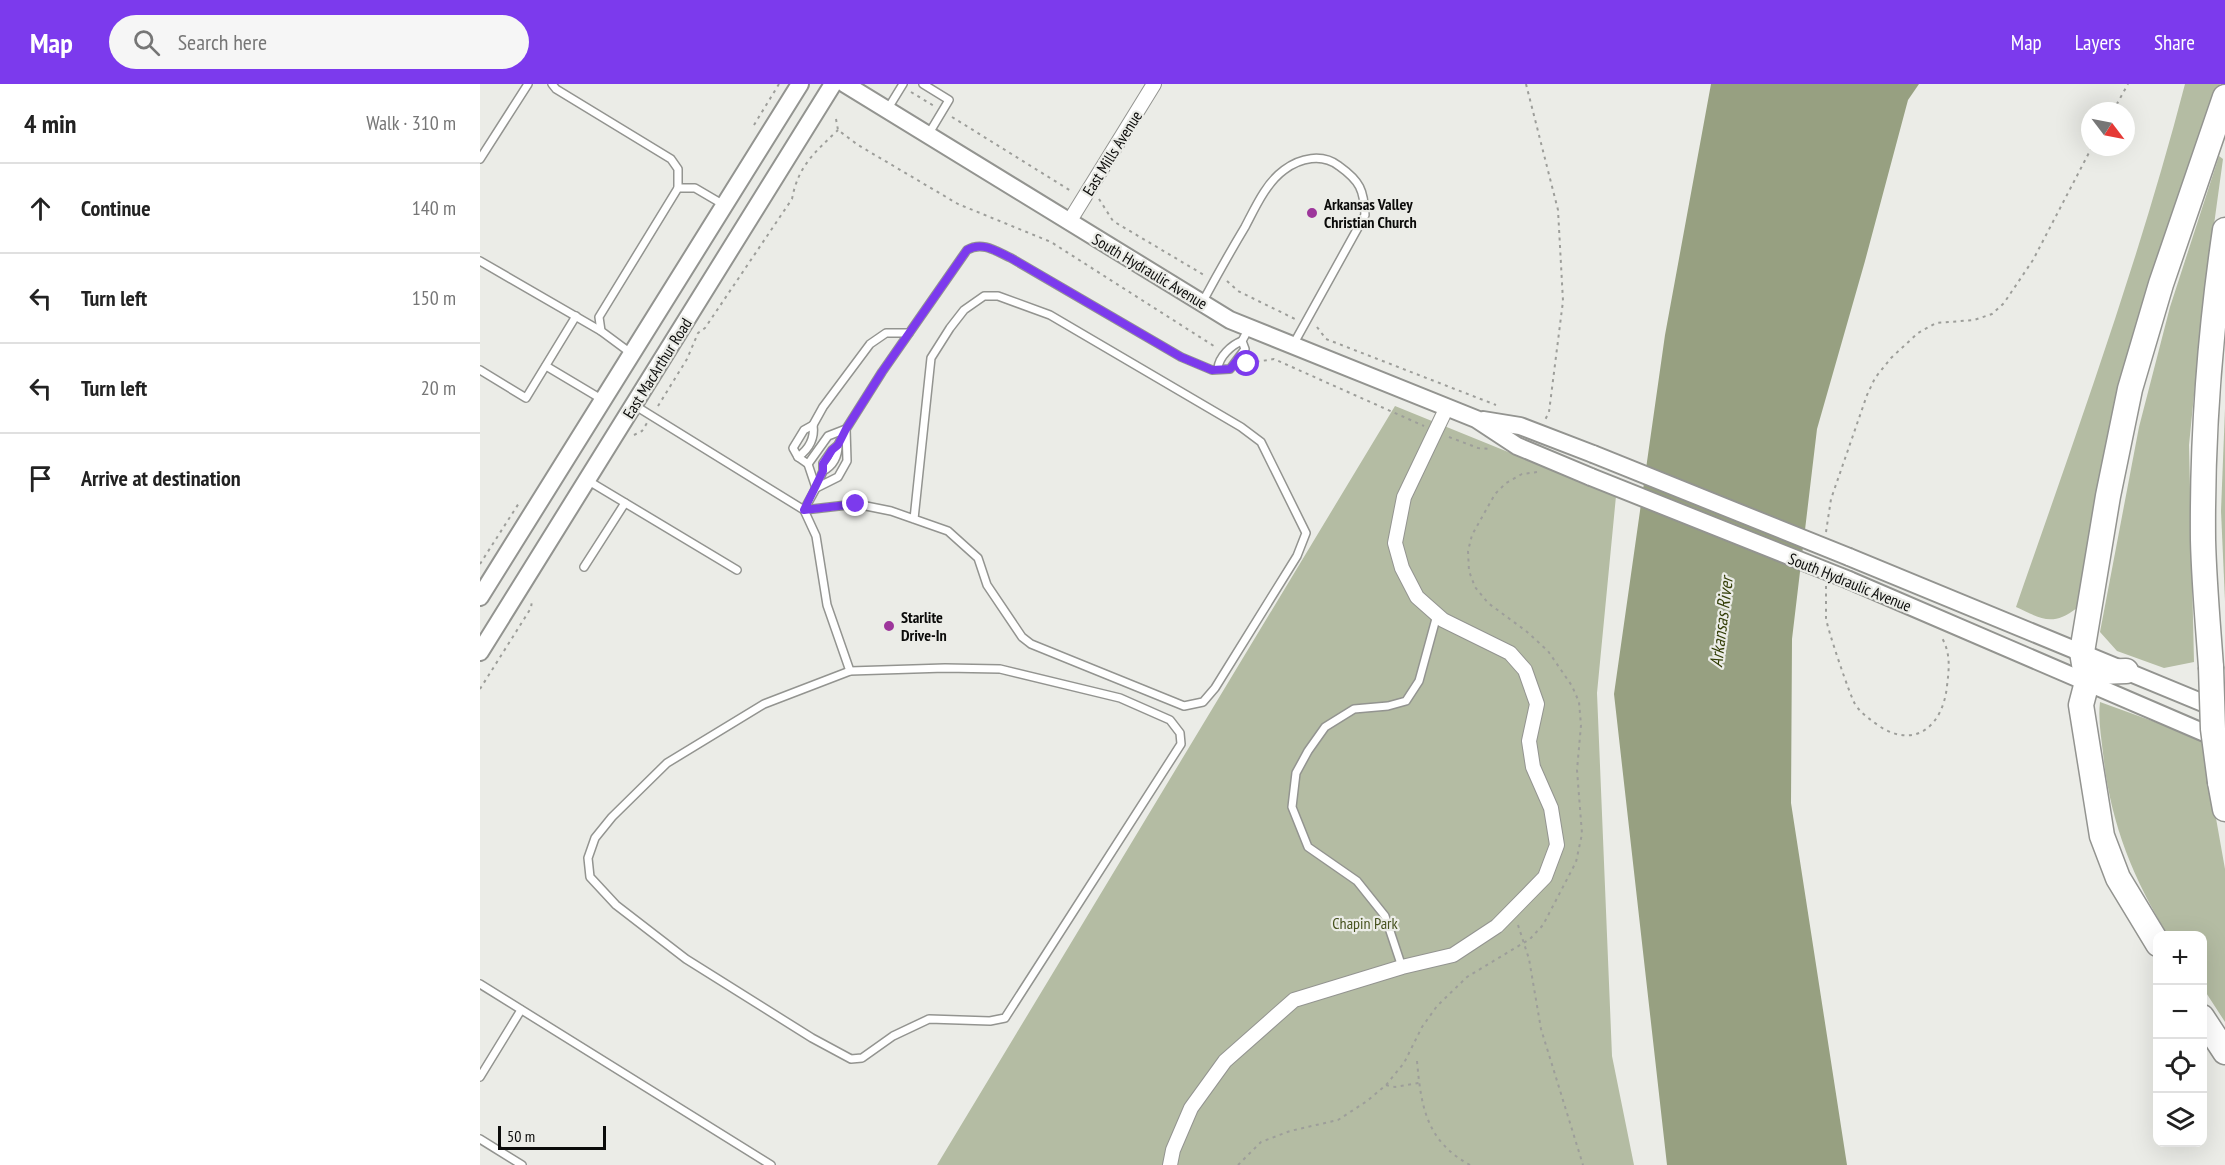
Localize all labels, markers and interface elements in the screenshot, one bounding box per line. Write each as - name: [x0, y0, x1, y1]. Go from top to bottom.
- search box: [109, 15, 529, 69]
- text: Map: [30, 24, 73, 61]
- icon: search: [130, 26, 163, 59]
- text: Search here: [178, 28, 267, 56]
- text: Map: [2011, 29, 2042, 56]
- text: Layers: [2075, 29, 2121, 56]
- text: Share: [2154, 29, 2195, 56]
- north arrow: [2081, 102, 2135, 156]
- text: 4 min: [24, 107, 77, 140]
- street label: East Mills Avenue: [1078, 107, 1146, 199]
- text: Walk · 310 m: [366, 110, 456, 136]
- icon: ahead: [24, 192, 57, 225]
- text: Continue: [81, 194, 151, 222]
- place label: Arkansas Valley Christian Church: [1323, 194, 1417, 232]
- text: 140 m: [412, 195, 456, 221]
- marker: Arkansas Valley Christian Church: [1305, 206, 1319, 220]
- street label: South Hydraulic Avenue: [1089, 229, 1211, 313]
- icon: left: [24, 282, 57, 315]
- text: Turn left: [81, 284, 147, 312]
- text: 150 m: [412, 285, 456, 311]
- street label: East MacArthur Road: [618, 314, 696, 422]
- route start: [1233, 350, 1259, 376]
- icon: left: [24, 372, 57, 405]
- text: Turn left: [81, 374, 147, 402]
- text: 20 m: [421, 375, 456, 401]
- icon: arrive: [24, 462, 57, 495]
- text: Arrive at destination: [81, 464, 241, 492]
- route end: [842, 490, 868, 516]
- street label: South Hydraulic Avenue: [1786, 548, 1914, 616]
- water label: Arkansas River: [1704, 573, 1738, 668]
- place label: Starlite Drive-In: [901, 607, 947, 645]
- marker: Starlite Drive-In: [882, 619, 896, 633]
- park label: Chapin Park: [1332, 913, 1398, 933]
- map controls: [2153, 931, 2207, 1147]
- button: +: [2153, 931, 2207, 985]
- button: −: [2153, 985, 2207, 1039]
- button: locate: [2153, 1039, 2207, 1093]
- button: layers: [2153, 1093, 2207, 1147]
- scale bar: [498, 1123, 606, 1150]
- text: 50 m: [507, 1126, 535, 1146]

